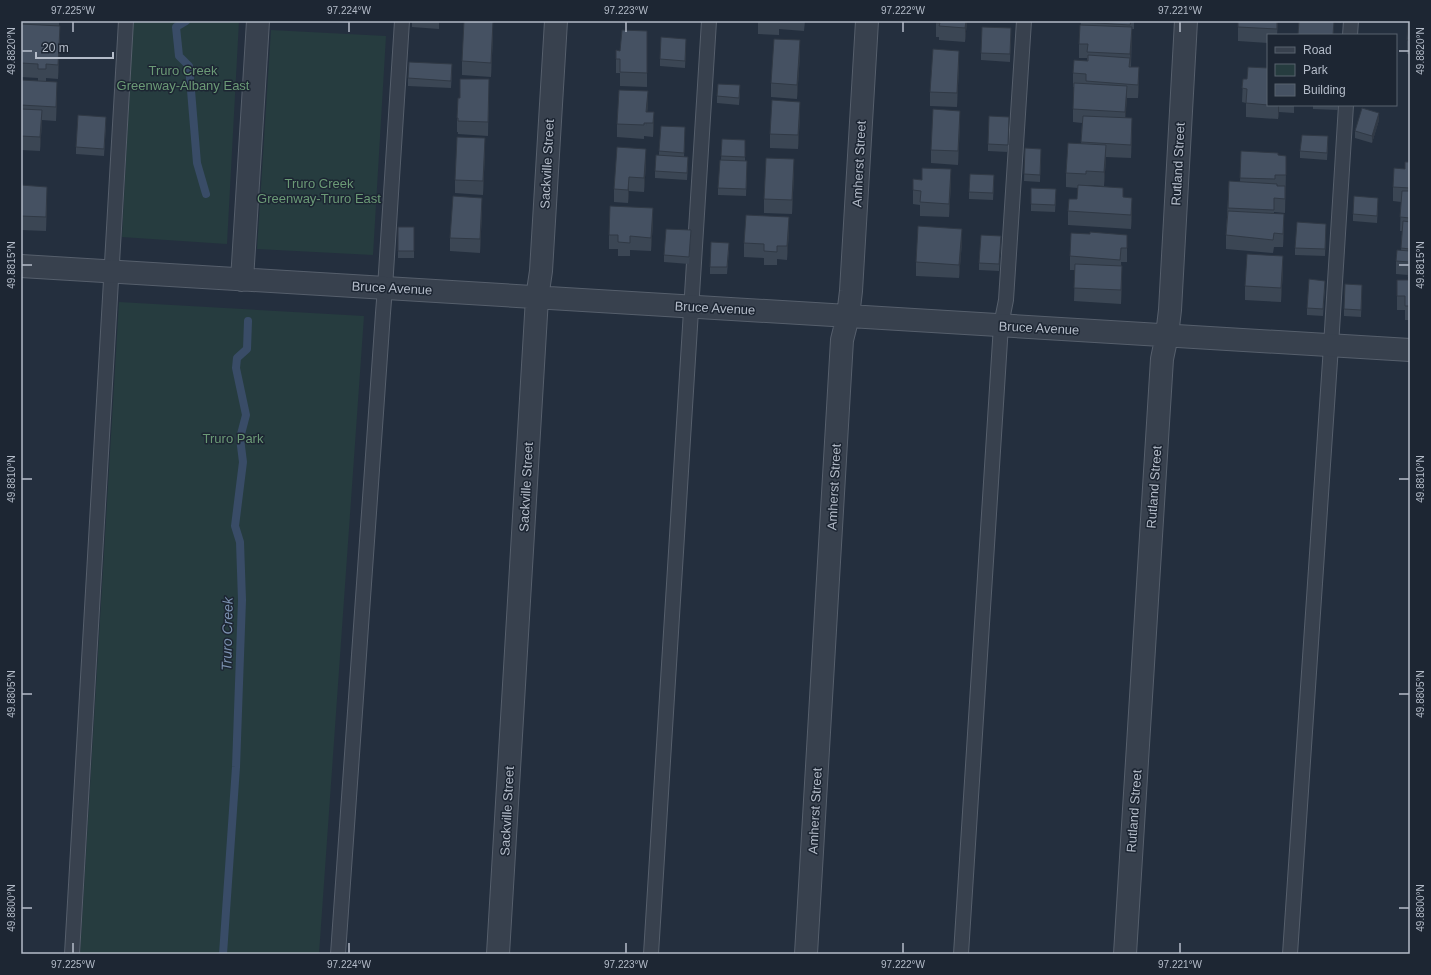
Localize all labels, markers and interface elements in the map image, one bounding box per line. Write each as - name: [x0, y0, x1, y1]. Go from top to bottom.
- text: 97.225°W: [51, 5, 96, 16]
- text: 97.224°W: [327, 5, 372, 16]
- text: 97.223°W: [604, 5, 649, 16]
- text: 97.222°W: [881, 5, 926, 16]
- text: 97.221°W: [1158, 5, 1203, 16]
- text: 49.8820°N: [6, 27, 17, 75]
- text: 49.8820°N: [1415, 27, 1426, 75]
- scale bar: [36, 34, 113, 60]
- legend: [1267, 34, 1397, 106]
- text: 20 m: [42, 41, 69, 55]
- text: Road: [1303, 43, 1332, 57]
- park label: Truro Creek Greenway-Albany East: [117, 63, 250, 93]
- text: Park: [1303, 63, 1329, 77]
- text: Building: [1303, 83, 1346, 97]
- street label: Sackville Street: [537, 118, 557, 209]
- street label: Amherst Street: [849, 120, 869, 208]
- street label: Rutland Street: [1168, 122, 1188, 206]
- park label: Truro Creek Greenway-Truro East: [257, 176, 381, 206]
- text: 49.8815°N: [6, 241, 17, 289]
- text: 49.8815°N: [1415, 241, 1426, 289]
- street label: Bruce Avenue: [351, 278, 433, 298]
- street label: Bruce Avenue: [674, 298, 756, 318]
- street label: Bruce Avenue: [998, 318, 1080, 338]
- park label: Truro Park: [203, 431, 264, 446]
- street label: Sackville Street: [516, 441, 536, 532]
- street label: Amherst Street: [824, 443, 844, 531]
- street label: Rutland Street: [1144, 445, 1164, 529]
- text: 49.8810°N: [6, 455, 17, 503]
- text: 49.8810°N: [1415, 455, 1426, 503]
- water label: Truro Creek: [218, 596, 236, 671]
- text: 49.8805°N: [6, 670, 17, 718]
- text: 49.8805°N: [1415, 670, 1426, 718]
- street label: Sackville Street: [497, 765, 517, 856]
- street label: Amherst Street: [805, 767, 825, 855]
- street label: Rutland Street: [1124, 769, 1144, 853]
- text: 49.8800°N: [6, 884, 17, 932]
- text: 49.8800°N: [1415, 884, 1426, 932]
- text: 97.225°W: [51, 959, 96, 970]
- text: 97.224°W: [327, 959, 372, 970]
- text: 97.223°W: [604, 959, 649, 970]
- text: 97.222°W: [881, 959, 926, 970]
- text: 97.221°W: [1158, 959, 1203, 970]

